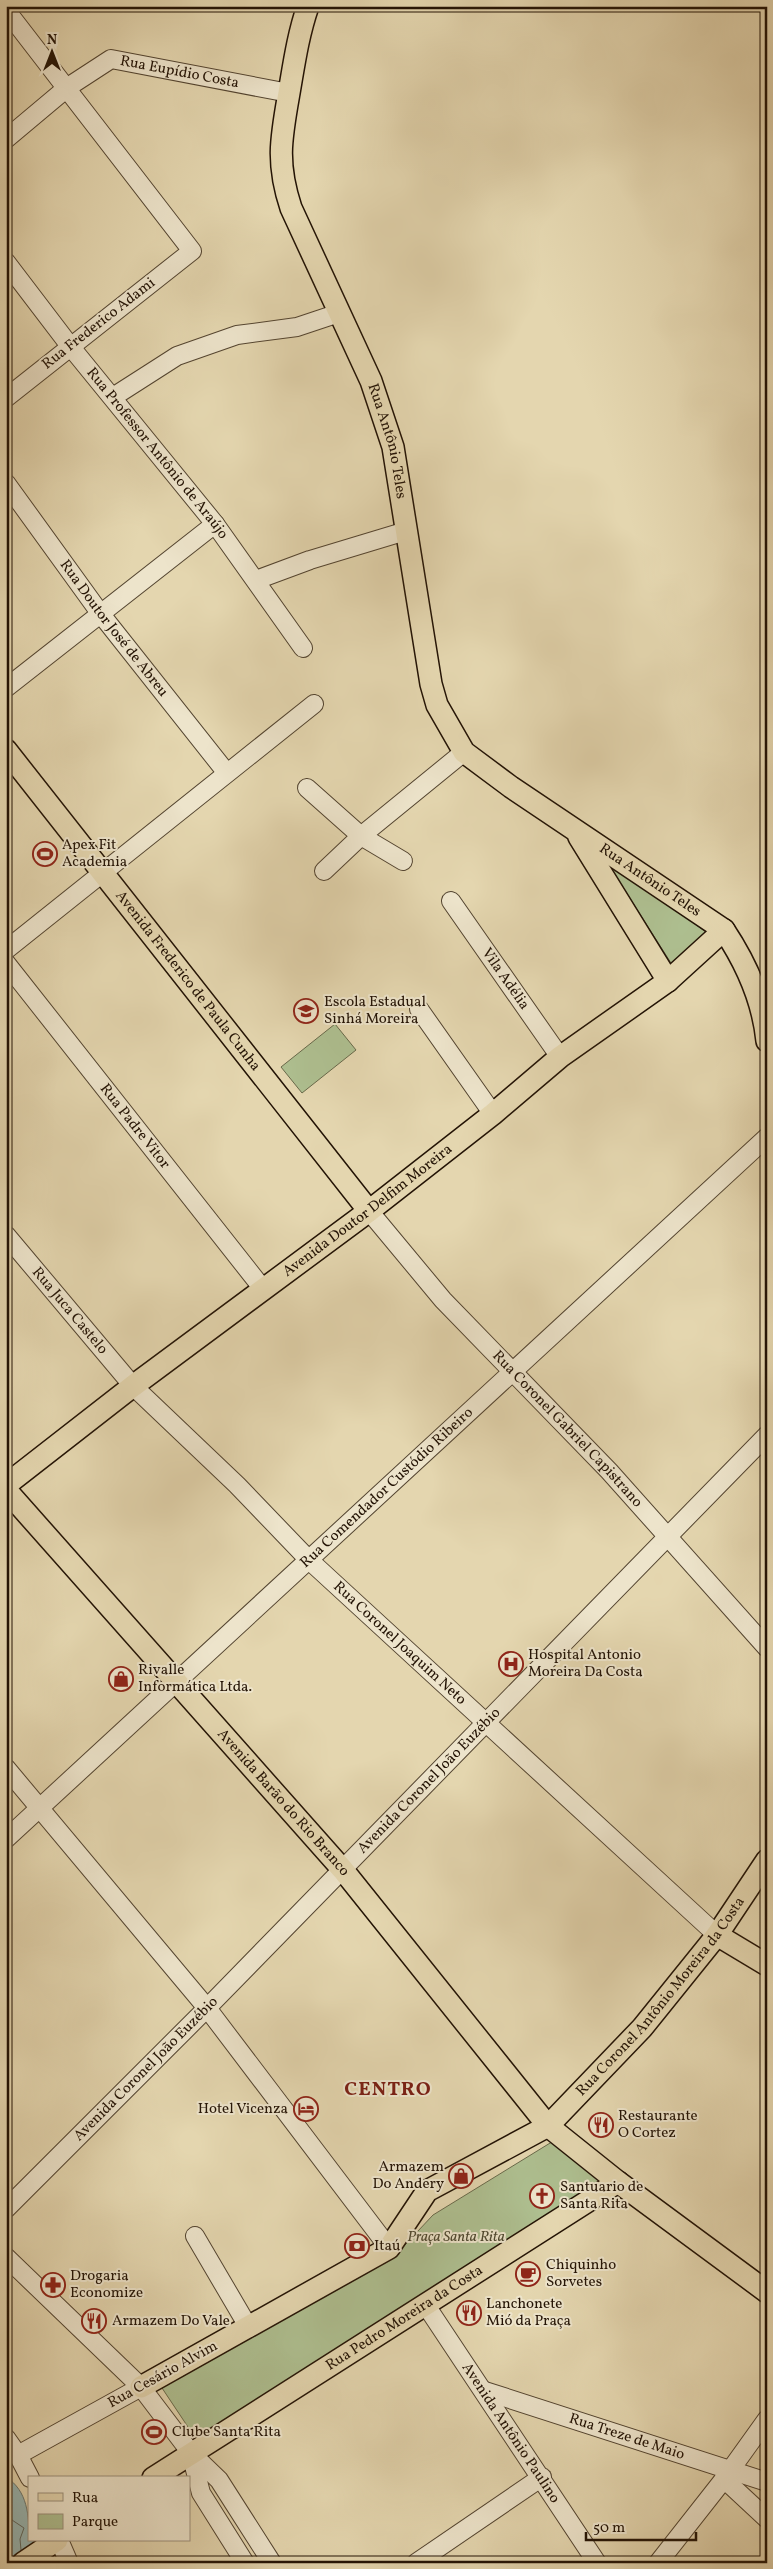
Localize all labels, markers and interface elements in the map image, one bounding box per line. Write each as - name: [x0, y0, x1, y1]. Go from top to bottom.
- north arrow: [28, 28, 78, 78]
- text: N: [47, 31, 57, 50]
- street label: Rua Eupídio Costa: [118, 50, 241, 94]
- street label: Rua Frederico Adami: [38, 273, 160, 375]
- street label: Rua Professor Antônio de Araújo: [81, 363, 233, 544]
- street label: Rua Antônio Teles: [362, 381, 412, 500]
- street label: Rua Doutor José de Abreu: [54, 556, 173, 701]
- place label: Apex Fit Academia: [62, 835, 127, 873]
- street label: Rua Antônio Teles: [595, 838, 705, 922]
- sports icon: Apex Fit Academia: [32, 841, 58, 867]
- street label: Avenida Frederico de Paula Cunha: [110, 886, 266, 1076]
- street label: Vila Adélia: [476, 944, 534, 1014]
- place label: Escola Estadual Sinhá Moreira: [324, 992, 426, 1030]
- school or university icon: Escola Estadual Sinhá Moreira: [293, 998, 319, 1024]
- street label: Rua Padre Vitor: [95, 1079, 175, 1173]
- street label: Avenida Doutor Delfim Moreira: [278, 1139, 457, 1282]
- street label: Rua Juca Castelo: [27, 1263, 113, 1359]
- street label: Rua Coronel Gabriel Capistrano: [487, 1346, 647, 1512]
- street label: Rua Comendador Custódio Ribeiro: [296, 1402, 478, 1573]
- street label: Rua Coronel Joaquim Neto: [328, 1577, 471, 1710]
- place label: Hospital Antonio Moreira Da Costa: [528, 1645, 643, 1683]
- hospital icon: Hospital Antonio Moreira Da Costa: [498, 1651, 524, 1677]
- place label: Rivalle Informática Ltda.: [138, 1660, 252, 1698]
- shop icon: Rivalle Informática Ltda.: [108, 1666, 134, 1692]
- street label: Avenida Coronel João Euzébio: [353, 1703, 505, 1859]
- street label: Avenida Barão do Rio Branco: [212, 1724, 355, 1881]
- street label: Rua Coronel Antônio Moreira da Costa: [571, 1893, 750, 2101]
- street label: Avenida Coronel João Euzébio: [69, 1992, 223, 2146]
- district label: CENTRO: [344, 2076, 432, 2104]
- hotel icon: Hotel Vicenza: [293, 2096, 319, 2122]
- place label: Hotel Vicenza: [198, 2099, 288, 2120]
- place label: Restaurante O Cortez: [618, 2106, 698, 2144]
- restaurant icon: Restaurante O Cortez: [588, 2112, 614, 2138]
- place label: Armazem Do Andery: [373, 2157, 444, 2195]
- shop icon: Armazem Do Andery: [448, 2163, 474, 2189]
- place label: Santuario de Santa Rita: [560, 2177, 643, 2215]
- church icon: Santuario de Santa Rita: [529, 2183, 555, 2209]
- park label: Praça Santa Rita: [407, 2227, 505, 2248]
- bank icon: Itaú: [344, 2233, 370, 2259]
- place label: Itaú: [374, 2236, 401, 2257]
- place label: Chiquinho Sorvetes: [546, 2255, 616, 2293]
- street label: Rua Pedro Moreira da Costa: [322, 2260, 487, 2376]
- cafe icon: Chiquinho Sorvetes: [515, 2261, 541, 2287]
- place label: Drogaria Economize: [70, 2266, 143, 2304]
- pharmacy icon: Drogaria Economize: [40, 2272, 66, 2298]
- place label: Lanchonete Mió da Praça: [486, 2294, 571, 2332]
- restaurant icon: Lanchonete Mió da Praça: [456, 2300, 482, 2326]
- restaurant icon: Armazem Do Vale: [81, 2308, 107, 2334]
- place label: Armazem Do Vale: [112, 2311, 230, 2332]
- street label: Rua Cesário Alvim: [104, 2336, 222, 2414]
- street label: Avenida Antônio Paulino: [456, 2359, 565, 2508]
- street label: Rua Treze de Maio: [566, 2408, 687, 2465]
- sports icon: Clube Santa Rita: [141, 2419, 167, 2445]
- place label: Clube Santa Rita: [172, 2422, 281, 2443]
- legend: [28, 2476, 190, 2542]
- text: Rua: [72, 2488, 98, 2509]
- scale bar: [586, 2509, 696, 2541]
- text: Parque: [72, 2512, 118, 2533]
- text: 50 m: [593, 2518, 625, 2539]

